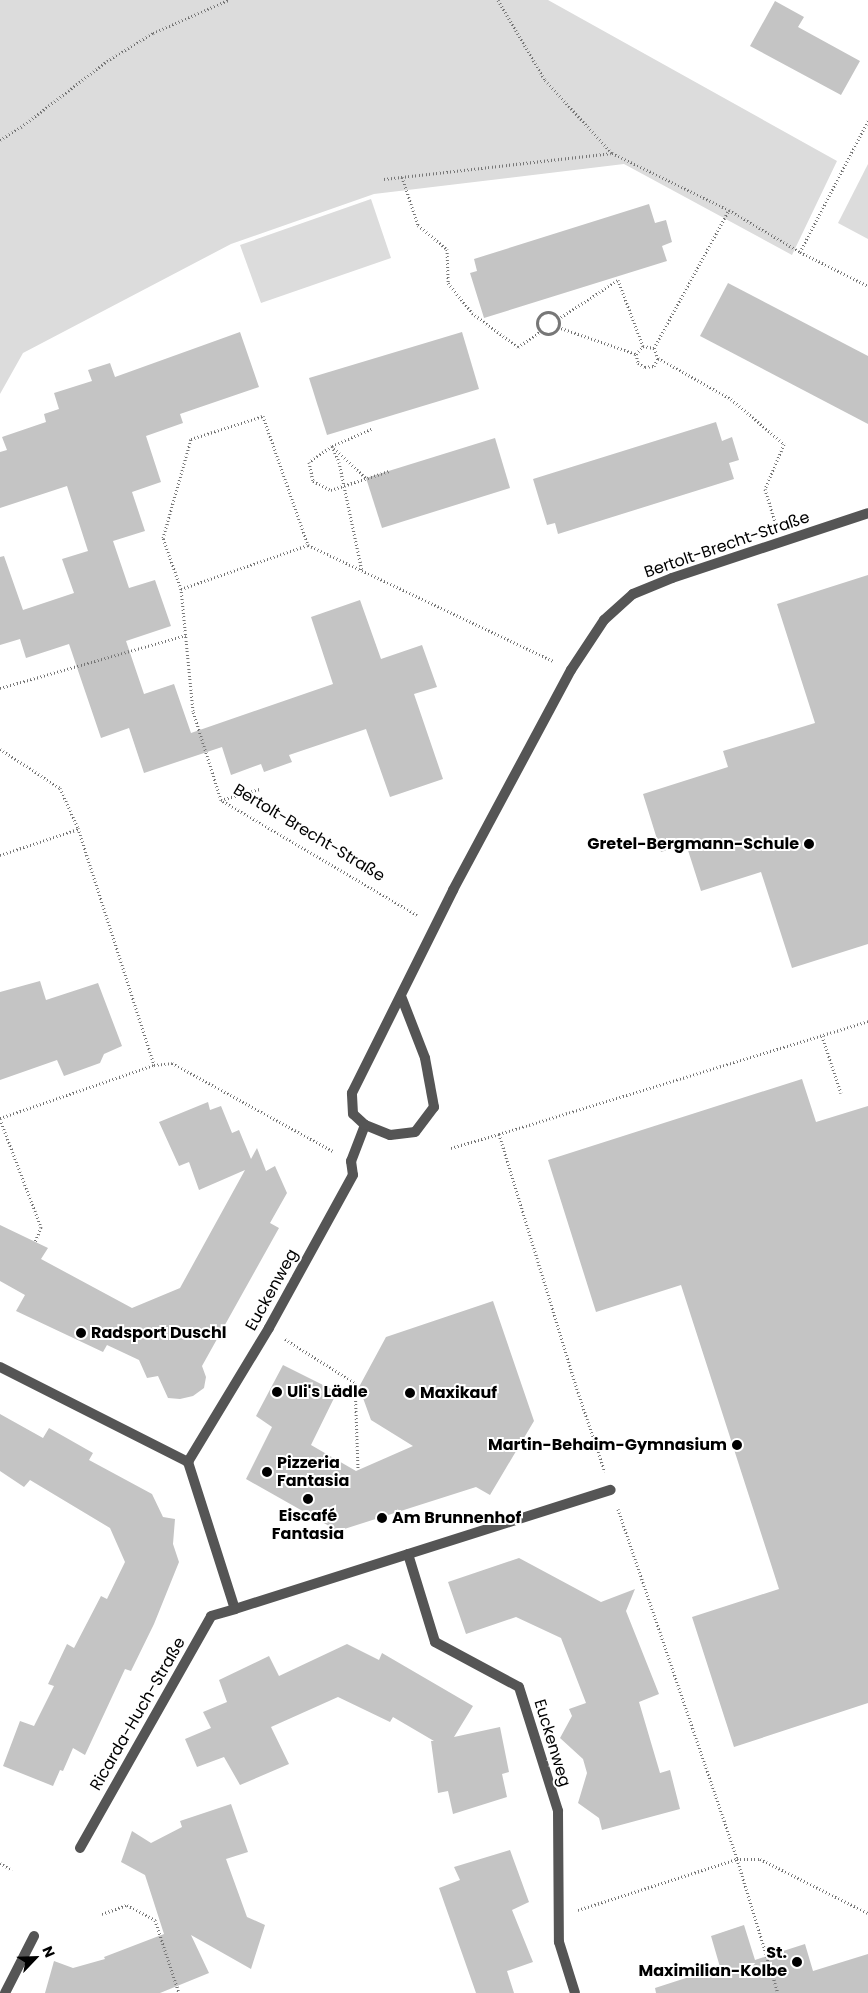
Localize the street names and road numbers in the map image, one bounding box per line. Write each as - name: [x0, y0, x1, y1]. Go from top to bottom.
- street label: Bertolt-Brecht-Straße: [642, 508, 812, 582]
- street label: Bertolt-Brecht-Straße: [230, 780, 388, 886]
- street label: Euckenweg: [242, 1246, 302, 1334]
- street label: Ricarda-Huch-Straße: [86, 1634, 190, 1794]
- street label: Euckenweg: [530, 1697, 574, 1789]

